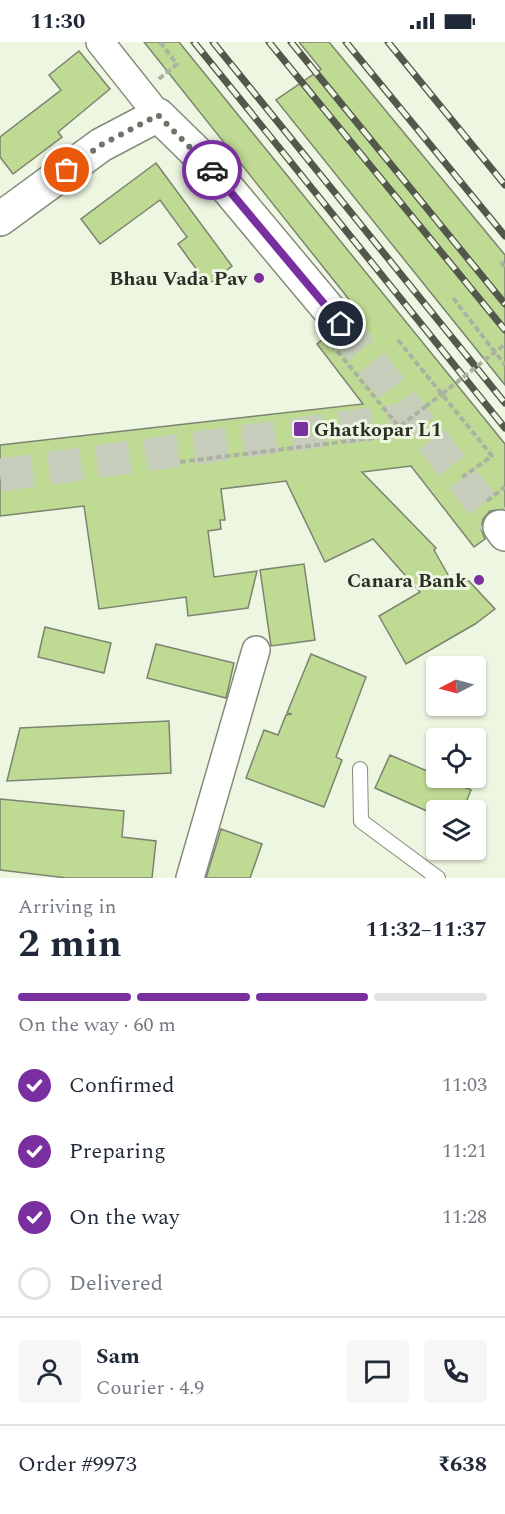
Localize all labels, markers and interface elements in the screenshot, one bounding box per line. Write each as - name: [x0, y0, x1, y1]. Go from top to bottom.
- text: 11:30: [30, 5, 85, 38]
- courier: [182, 140, 242, 200]
- pin: [41, 144, 92, 195]
- icon: bag: [50, 153, 83, 186]
- icon: car: [196, 154, 229, 187]
- place label: Bhau Vada Pav: [109, 264, 248, 294]
- marker: Bhau Vada Pav: [252, 271, 266, 285]
- pin: [315, 298, 366, 349]
- icon: home: [324, 307, 357, 340]
- place label: Ghatkopar L1: [314, 415, 442, 445]
- marker: Ghatkopar L1: [292, 420, 310, 438]
- place label: Canara Bank: [347, 566, 467, 596]
- marker: Canara Bank: [472, 573, 486, 587]
- north arrow: [426, 656, 486, 716]
- map controls: [426, 656, 486, 860]
- button: locate: [426, 728, 486, 788]
- button: layers: [426, 800, 486, 860]
- text: Arriving in: [18, 892, 116, 922]
- text: 11:32–11:37: [365, 913, 487, 946]
- text: 2 min: [18, 915, 122, 974]
- text: On the way · 60 m: [18, 1010, 176, 1040]
- icon: check: [18, 1069, 51, 1102]
- text: Confirmed: [69, 1069, 175, 1102]
- text: 11:03: [442, 1070, 487, 1100]
- icon: check: [18, 1135, 51, 1168]
- text: Preparing: [69, 1135, 166, 1168]
- text: 11:21: [442, 1136, 487, 1166]
- icon: check: [18, 1201, 51, 1234]
- text: On the way: [69, 1201, 180, 1234]
- text: 11:28: [442, 1202, 487, 1232]
- text: Delivered: [69, 1267, 163, 1300]
- button: person: [18, 1340, 81, 1403]
- text: Sam: [96, 1340, 140, 1373]
- button: chat: [346, 1340, 409, 1403]
- button: phone: [424, 1340, 487, 1403]
- text: Courier · 4.9: [96, 1373, 204, 1403]
- text: Order #9973: [18, 1448, 137, 1481]
- text: ₹638: [438, 1448, 487, 1481]

